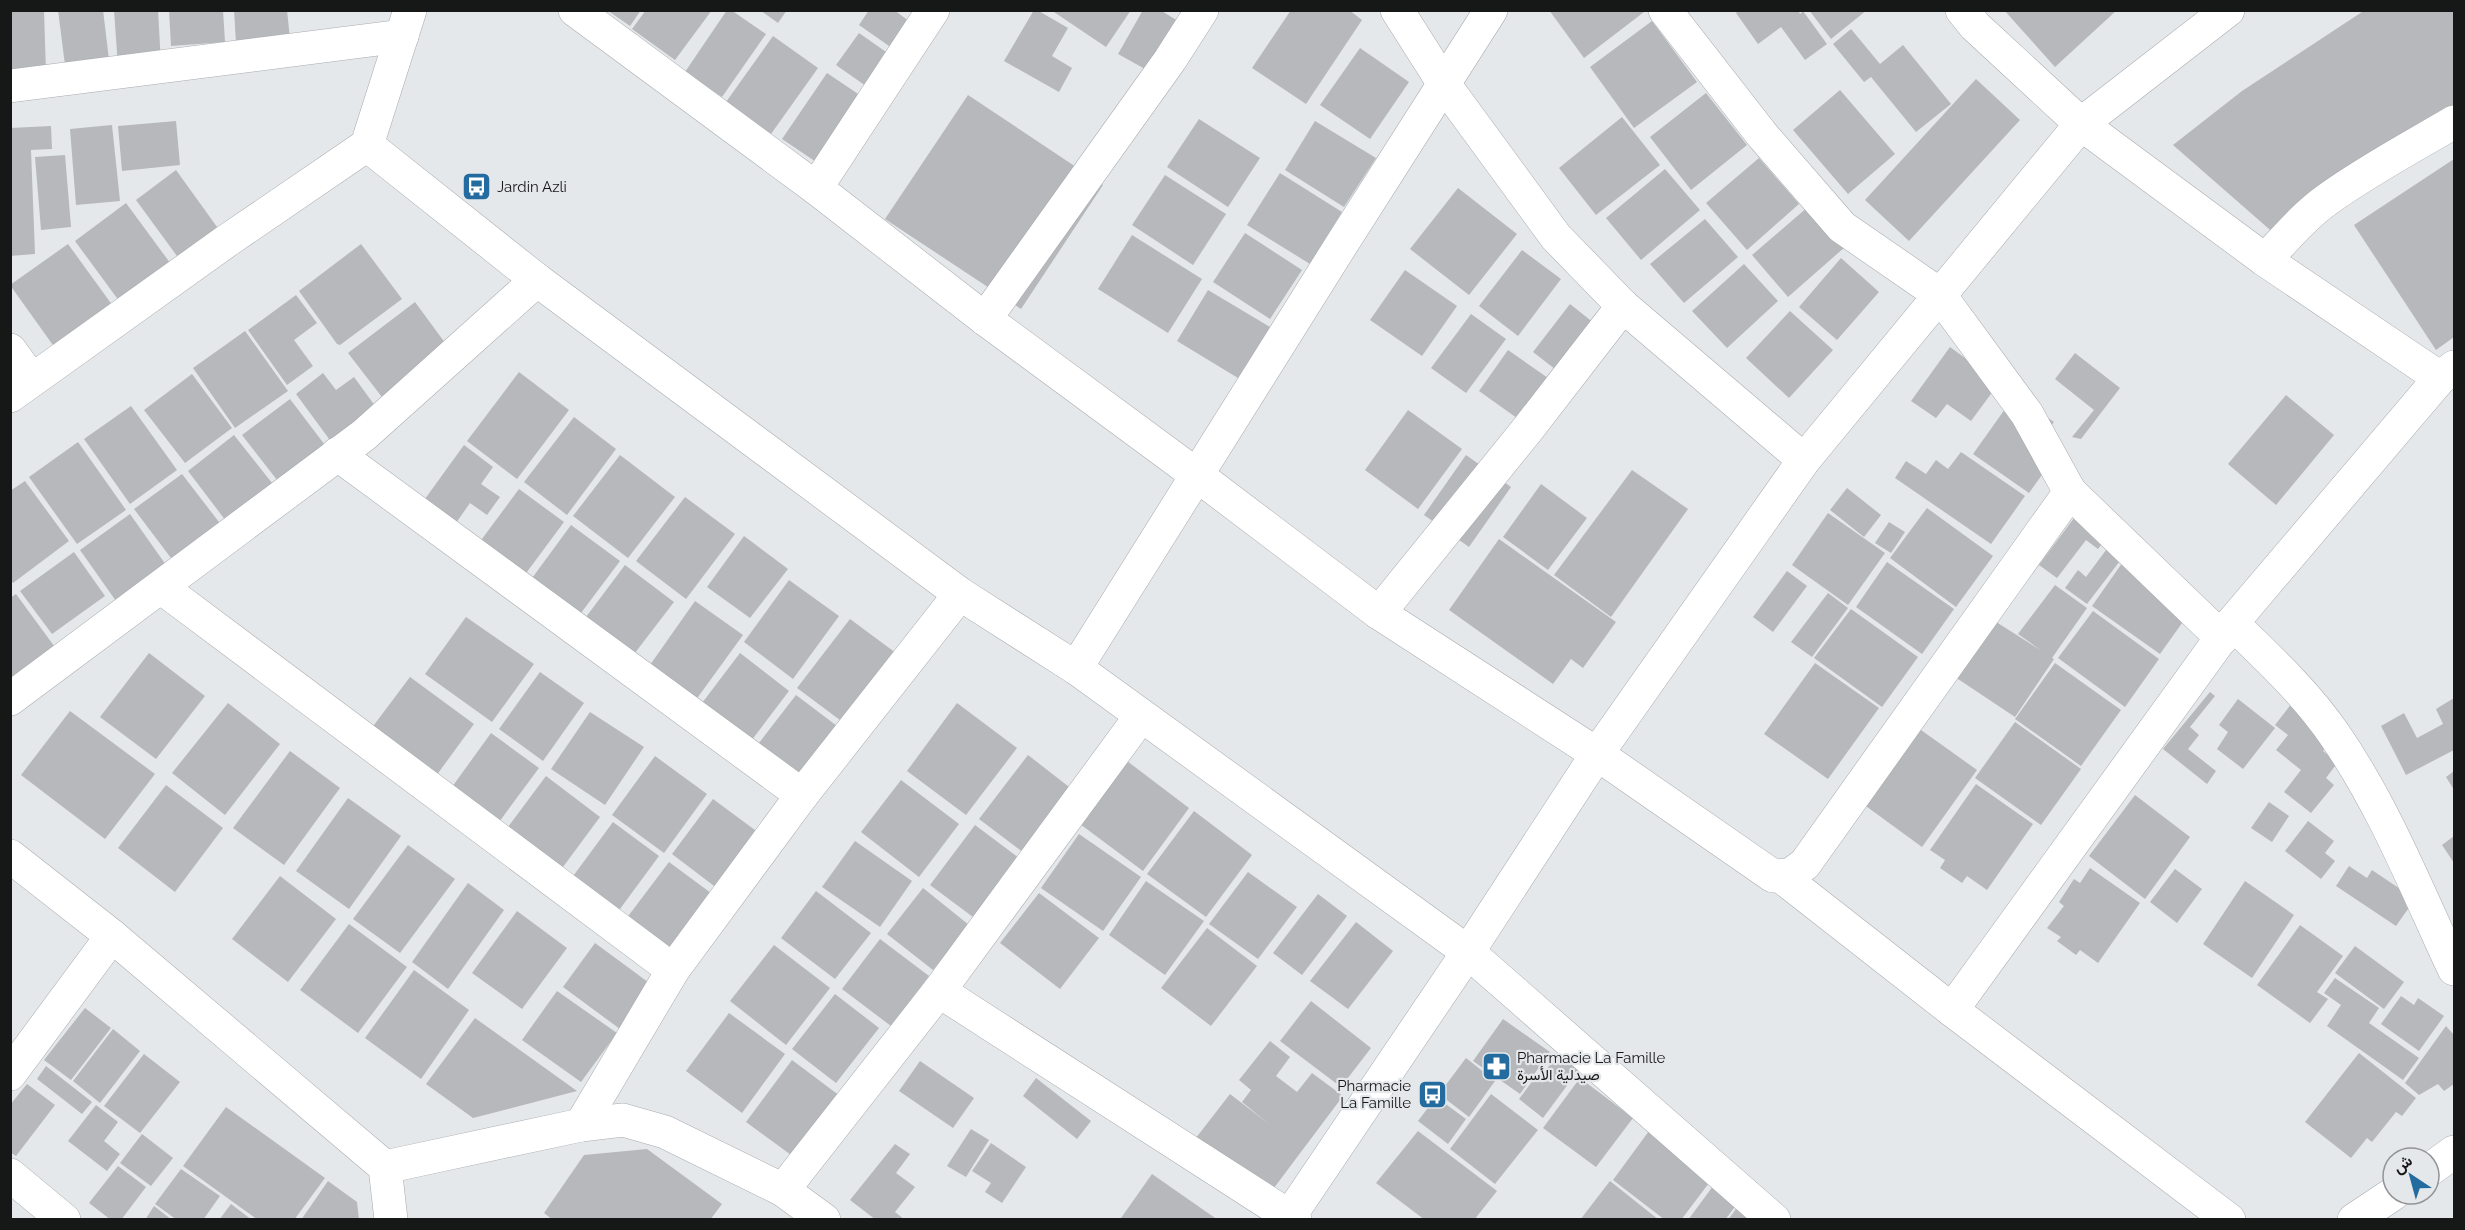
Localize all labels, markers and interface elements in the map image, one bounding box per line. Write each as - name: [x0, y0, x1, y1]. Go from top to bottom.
- bus stop icon: Jardin Azli: [460, 171, 492, 203]
- place label: Jardin Azli: [497, 178, 567, 196]
- place label: Pharmacie La Famille صيدلية الأسرة: [1517, 1049, 1666, 1084]
- pharmacy icon: Pharmacie La Famille صيدلية الأسرة: [1480, 1051, 1512, 1083]
- place label: Pharmacie La Famille: [1337, 1077, 1411, 1112]
- bus stop icon: Pharmacie La Famille: [1416, 1079, 1448, 1111]
- north arrow: [2381, 1146, 2441, 1206]
- text: ش: [2389, 1151, 2416, 1178]

